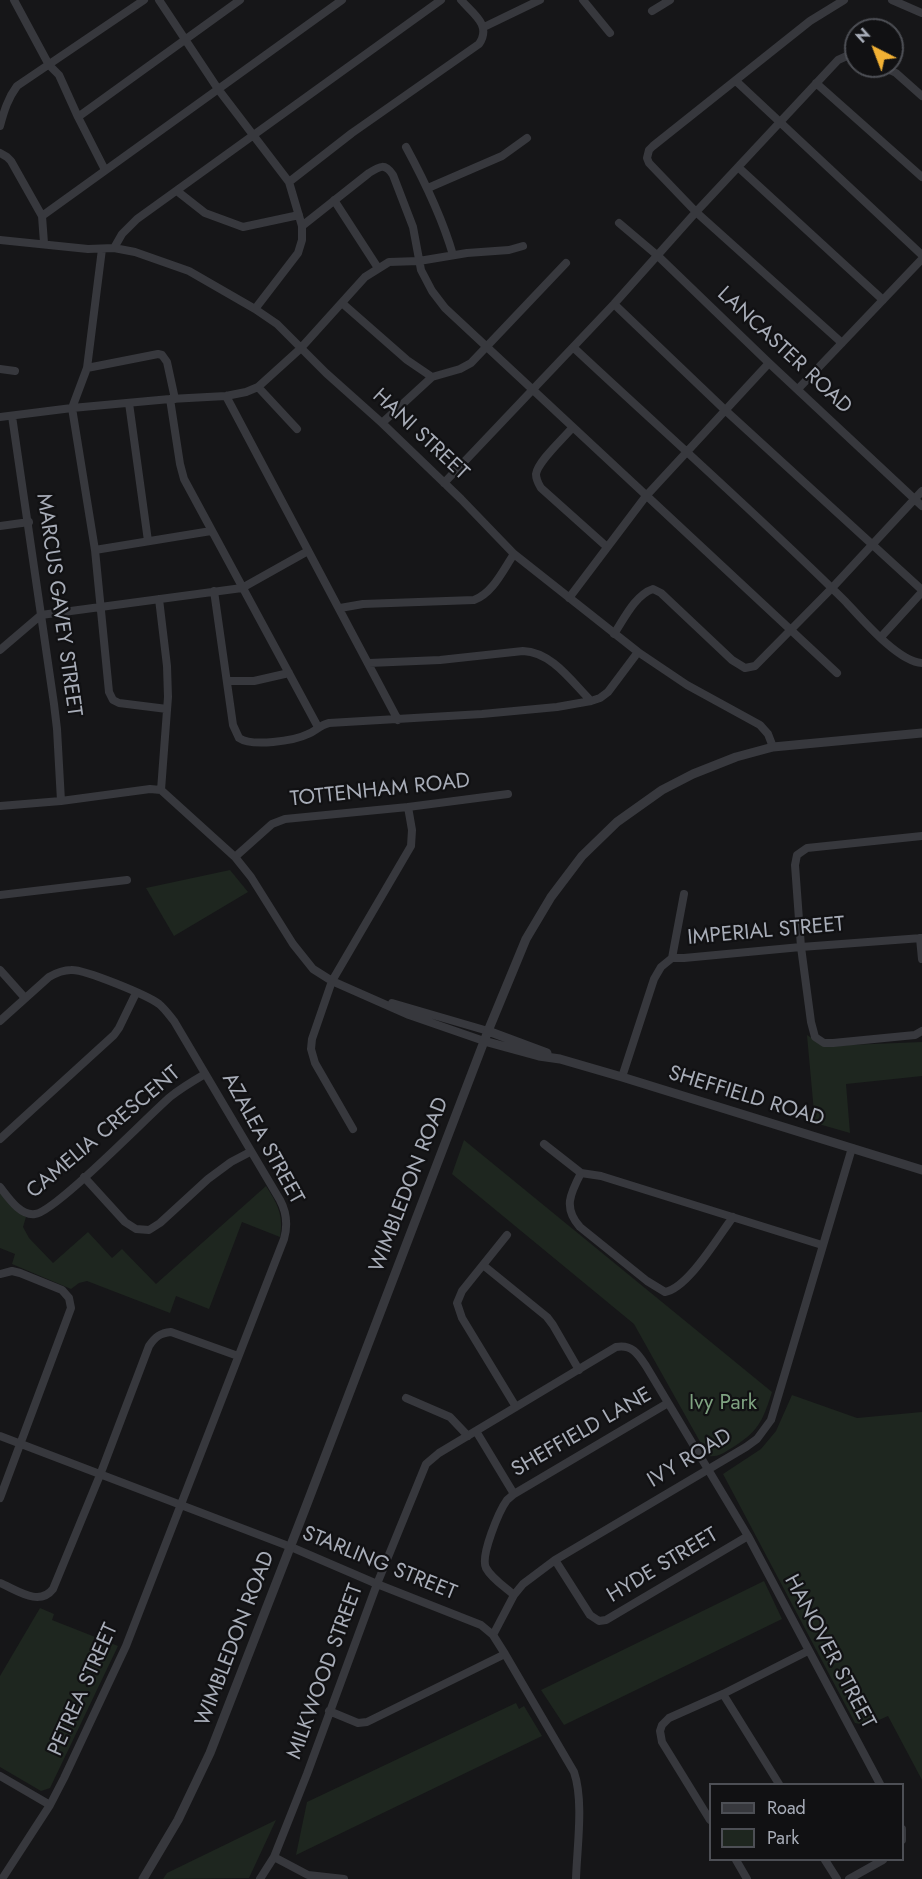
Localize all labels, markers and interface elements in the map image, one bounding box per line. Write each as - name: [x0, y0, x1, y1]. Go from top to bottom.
- north arrow: [844, 18, 904, 78]
- text: N: [851, 23, 875, 49]
- street label: LANCASTER ROAD: [711, 282, 857, 420]
- street label: HANI STREET: [367, 384, 473, 486]
- street label: MARCUS GAVEY STREET: [30, 492, 86, 718]
- street label: TOTTENHAM ROAD: [289, 769, 471, 813]
- street label: IMPERIAL STREET: [686, 913, 846, 951]
- street label: SHEFFIELD ROAD: [665, 1061, 827, 1133]
- street label: CAMELIA CRESCENT: [22, 1062, 186, 1204]
- street label: AZALEA STREET: [216, 1069, 308, 1209]
- street label: WIMBLEDON ROAD: [365, 1094, 455, 1276]
- street label: SHEFFIELD LANE: [507, 1383, 657, 1483]
- park label: Ivy Park: [689, 1391, 757, 1417]
- street label: IVY ROAD: [643, 1424, 737, 1494]
- street label: STARLING STREET: [298, 1522, 460, 1606]
- street label: HYDE STREET: [603, 1523, 723, 1609]
- street label: WIMBLEDON ROAD: [191, 1548, 281, 1730]
- street label: HANOVER STREET: [778, 1571, 880, 1733]
- street label: MILKWOOD STREET: [283, 1581, 369, 1763]
- street label: PETREA STREET: [44, 1620, 124, 1760]
- legend: [709, 1783, 904, 1861]
- text: Road: [767, 1795, 806, 1821]
- text: Park: [767, 1825, 799, 1851]

